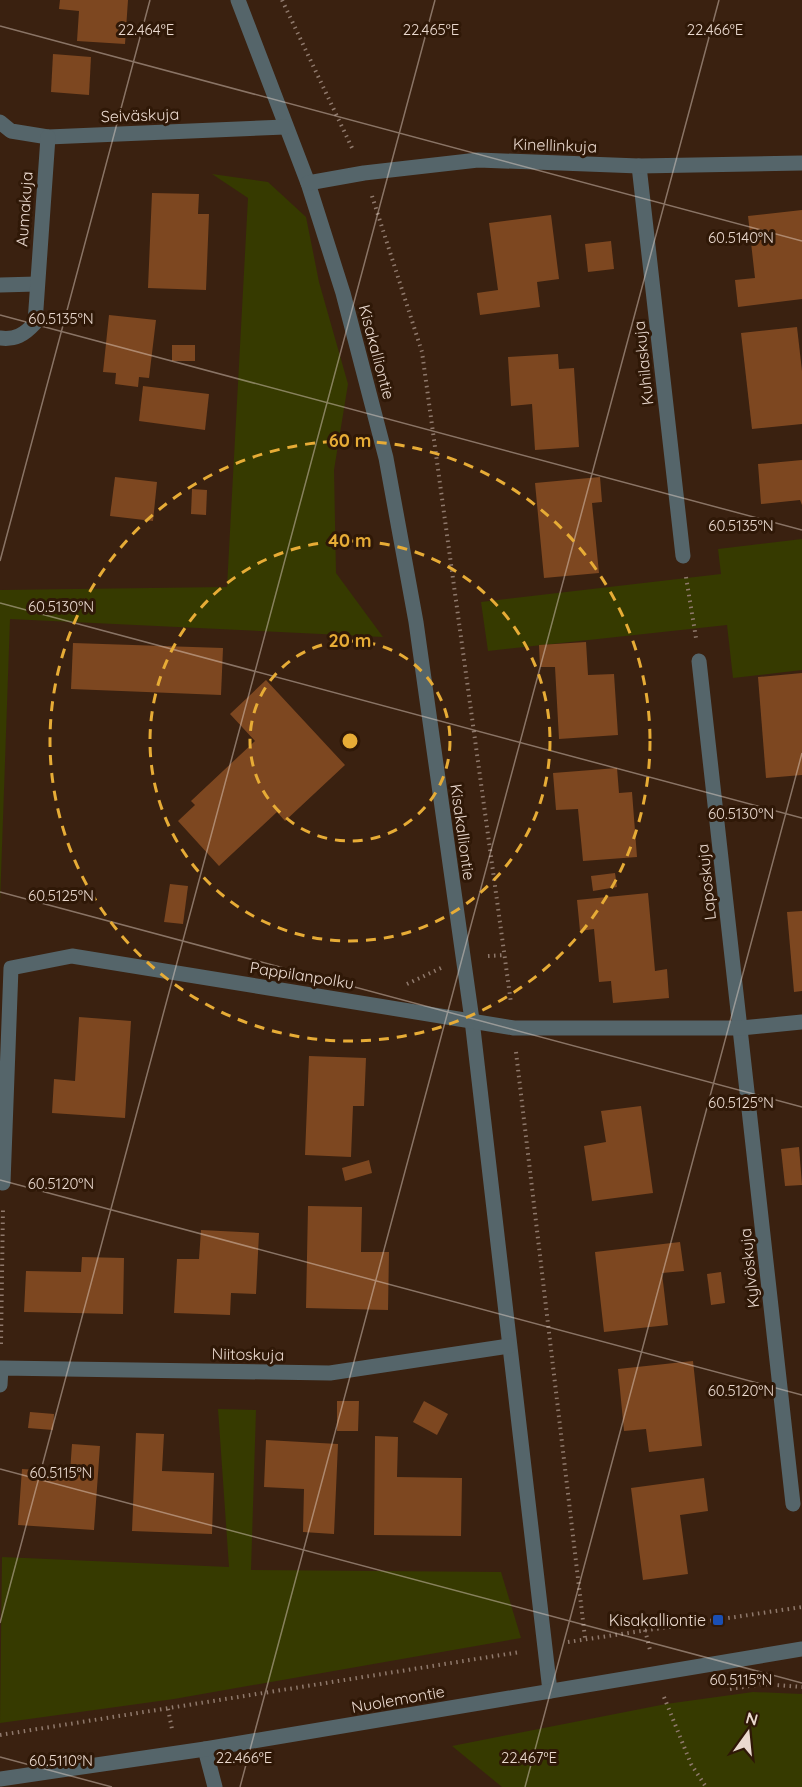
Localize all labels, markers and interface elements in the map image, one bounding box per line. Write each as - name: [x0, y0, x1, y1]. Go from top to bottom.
- text: 22.464°E: [118, 20, 174, 39]
- text: 22.465°E: [403, 20, 459, 39]
- text: 22.466°E: [687, 20, 743, 39]
- street label: Seiväskuja: [100, 104, 180, 126]
- street label: Kinellinkuja: [513, 134, 597, 156]
- street label: Aumakuja: [11, 171, 37, 247]
- text: 60.5140°N: [708, 228, 774, 247]
- street label: Kisakalliontie: [355, 302, 399, 402]
- text: 60.5135°N: [28, 309, 94, 328]
- street label: Kuhilaskuja: [629, 320, 657, 406]
- text: 60 m: [329, 429, 371, 452]
- text: 60.5135°N: [708, 516, 774, 535]
- text: 40 m: [328, 529, 372, 552]
- text: 60.5130°N: [28, 597, 94, 616]
- text: 20 m: [329, 629, 371, 652]
- centre of rings: [340, 731, 360, 751]
- street label: Kisakalliontie: [446, 782, 480, 882]
- text: 60.5130°N: [708, 804, 774, 823]
- street label: Laposkuja: [692, 843, 720, 921]
- text: 60.5125°N: [28, 886, 94, 905]
- street label: Pappilanpolku: [248, 957, 356, 993]
- text: 60.5125°N: [708, 1093, 774, 1112]
- text: 60.5120°N: [28, 1174, 94, 1193]
- street label: Kylvöskuja: [735, 1227, 763, 1309]
- street label: Niitoskuja: [212, 1343, 284, 1365]
- text: 60.5120°N: [708, 1381, 774, 1400]
- text: 60.5115°N: [29, 1463, 93, 1482]
- place label: Kisakalliontie: [609, 1610, 706, 1630]
- marker: Kisakalliontie: [711, 1613, 725, 1627]
- text: 60.5115°N: [709, 1670, 773, 1689]
- street label: Nuolemontie: [350, 1681, 446, 1717]
- north arrow: [718, 1703, 778, 1763]
- text: N: [744, 1707, 760, 1730]
- text: 22.466°E: [216, 1748, 272, 1767]
- text: 22.467°E: [501, 1748, 557, 1767]
- text: 60.5110°N: [29, 1751, 93, 1770]

